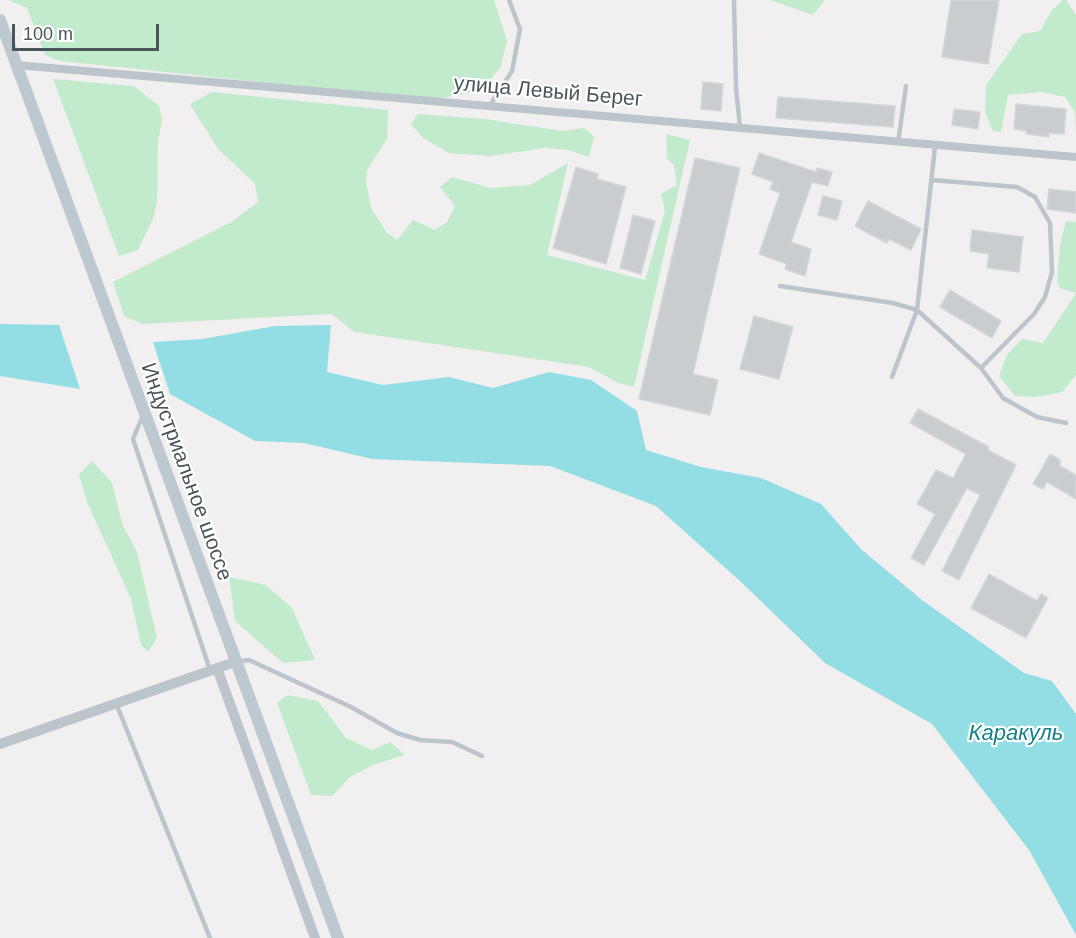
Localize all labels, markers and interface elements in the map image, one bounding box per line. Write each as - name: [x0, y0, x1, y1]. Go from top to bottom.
- scale bar: [15, 12, 162, 50]
- text: 100 m: [23, 24, 73, 44]
- street label: улица Левый Берег: [453, 71, 643, 113]
- street label: Индустриальное шоссе: [135, 360, 237, 584]
- water label: Каракуль: [969, 721, 1063, 747]

